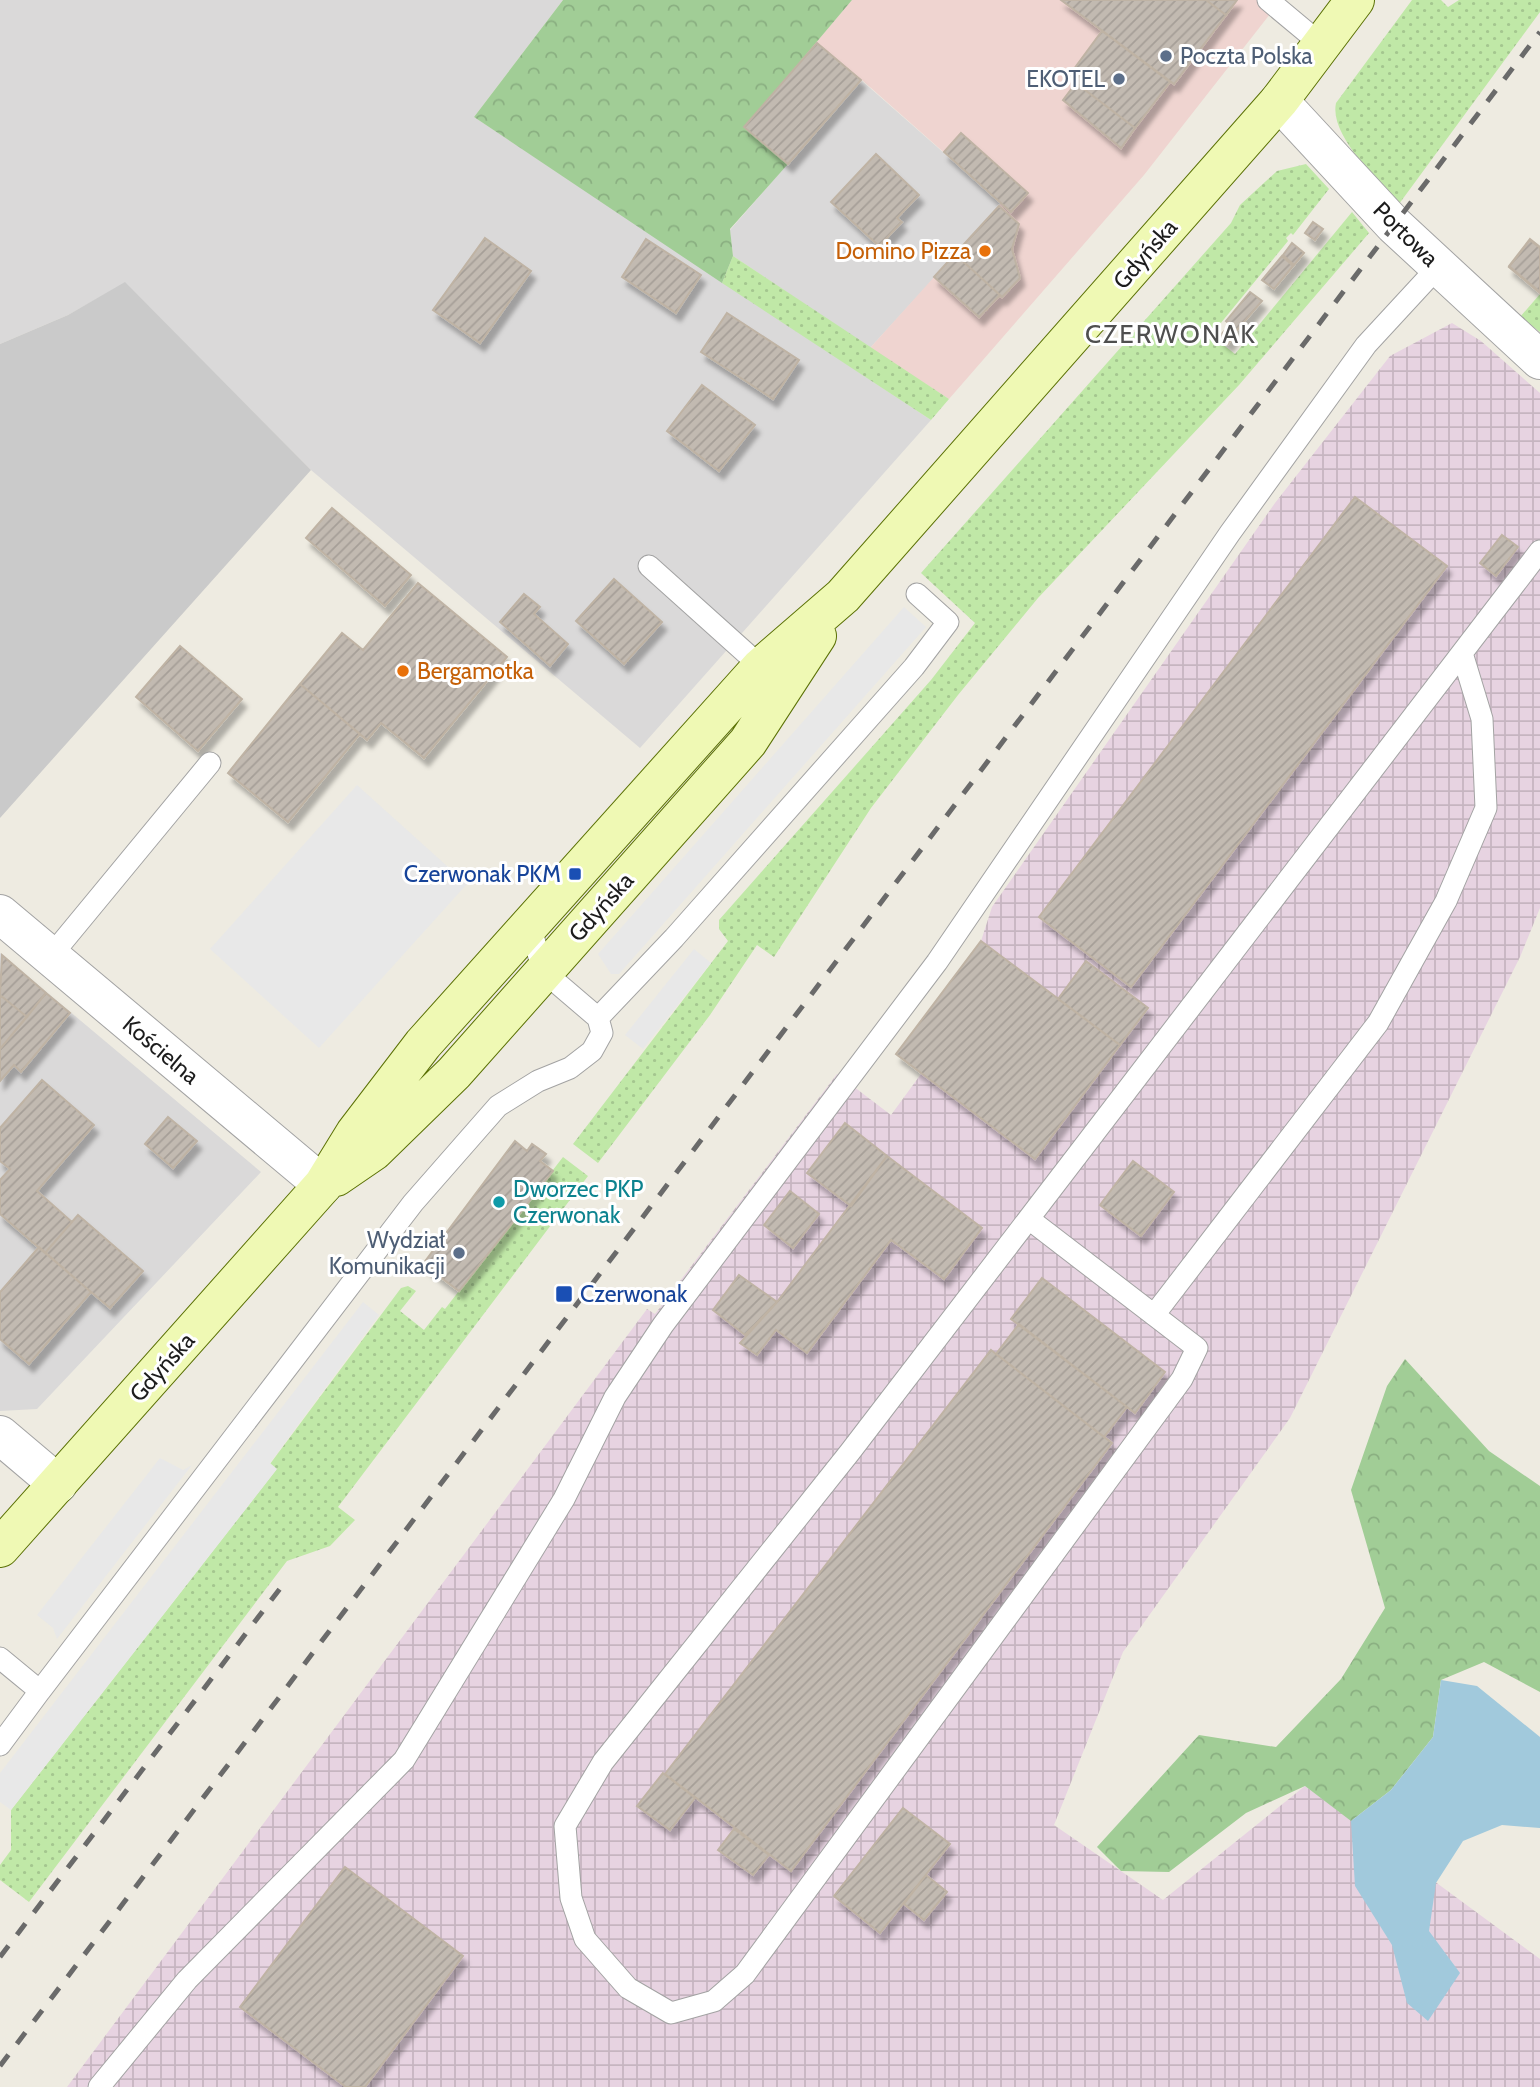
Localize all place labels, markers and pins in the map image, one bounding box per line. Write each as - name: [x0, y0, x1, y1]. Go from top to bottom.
- place label: Poczta Polska: [1180, 42, 1312, 70]
- marker: Poczta Polska: [1158, 48, 1174, 64]
- place label: EKOTEL: [1026, 65, 1105, 93]
- marker: EKOTEL: [1111, 71, 1127, 87]
- place label: Domino Pizza: [835, 237, 971, 265]
- marker: Domino Pizza: [977, 243, 993, 259]
- place label: Bergamotka: [417, 657, 534, 685]
- marker: Bergamotka: [395, 663, 411, 679]
- place label: Czerwonak PKM: [404, 860, 561, 888]
- marker: Czerwonak PKM: [567, 866, 583, 882]
- place label: Dworzec PKP Czerwonak: [513, 1175, 644, 1229]
- marker: Dworzec PKP Czerwonak: [491, 1194, 507, 1210]
- place label: Wydział Komunikacji: [329, 1226, 446, 1280]
- marker: Wydział Komunikacji: [451, 1245, 467, 1261]
- place label: Czerwonak: [580, 1280, 688, 1308]
- marker: Czerwonak: [554, 1284, 574, 1304]

